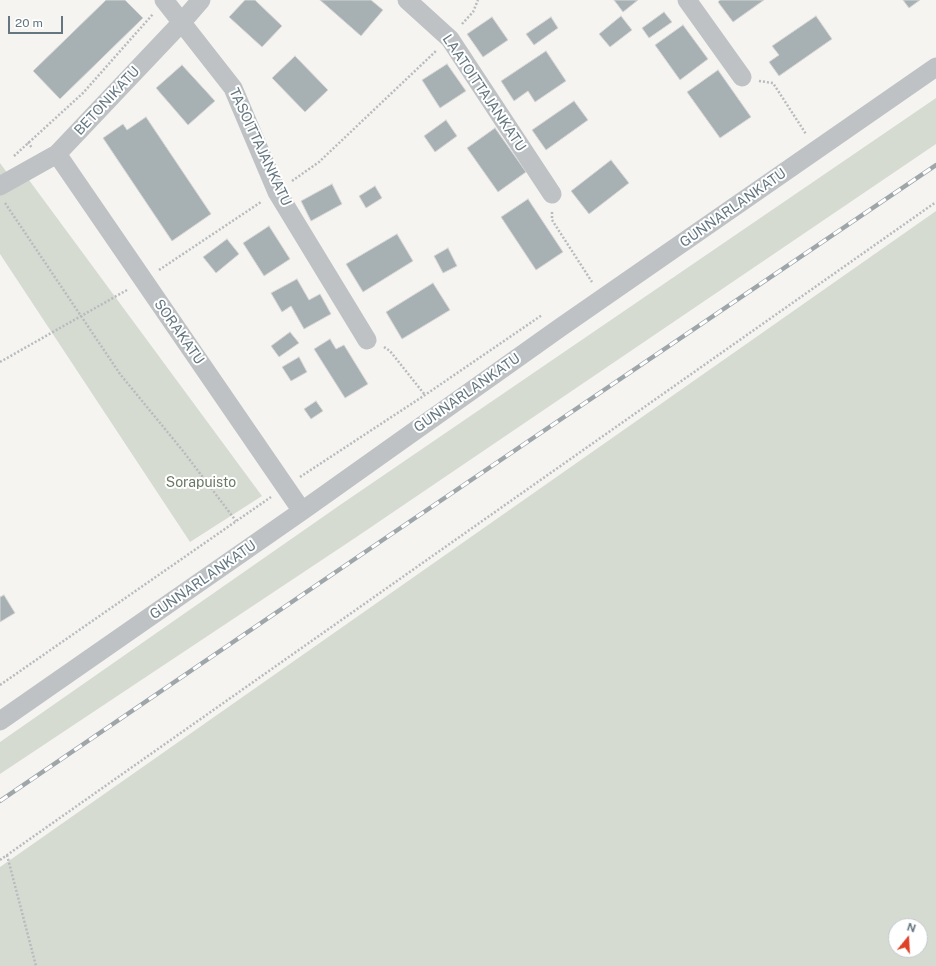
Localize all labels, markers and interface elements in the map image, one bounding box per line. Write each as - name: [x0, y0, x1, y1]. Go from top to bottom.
- scale bar: [10, 8, 65, 34]
- text: 20 m: [15, 16, 43, 30]
- street label: LAATOITTAJANKATU: [439, 31, 529, 155]
- street label: BETONIKATU: [71, 63, 143, 139]
- street label: TASOITTAJANKATU: [225, 85, 295, 209]
- street label: GUNNARLANKATU: [677, 165, 789, 251]
- street label: SORAKATU: [150, 296, 208, 368]
- street label: GUNNARLANKATU: [411, 350, 523, 436]
- park label: Sorapuisto: [166, 475, 236, 491]
- street label: GUNNARLANKATU: [147, 537, 259, 623]
- north arrow: [888, 918, 928, 958]
- text: N: [905, 920, 917, 935]

